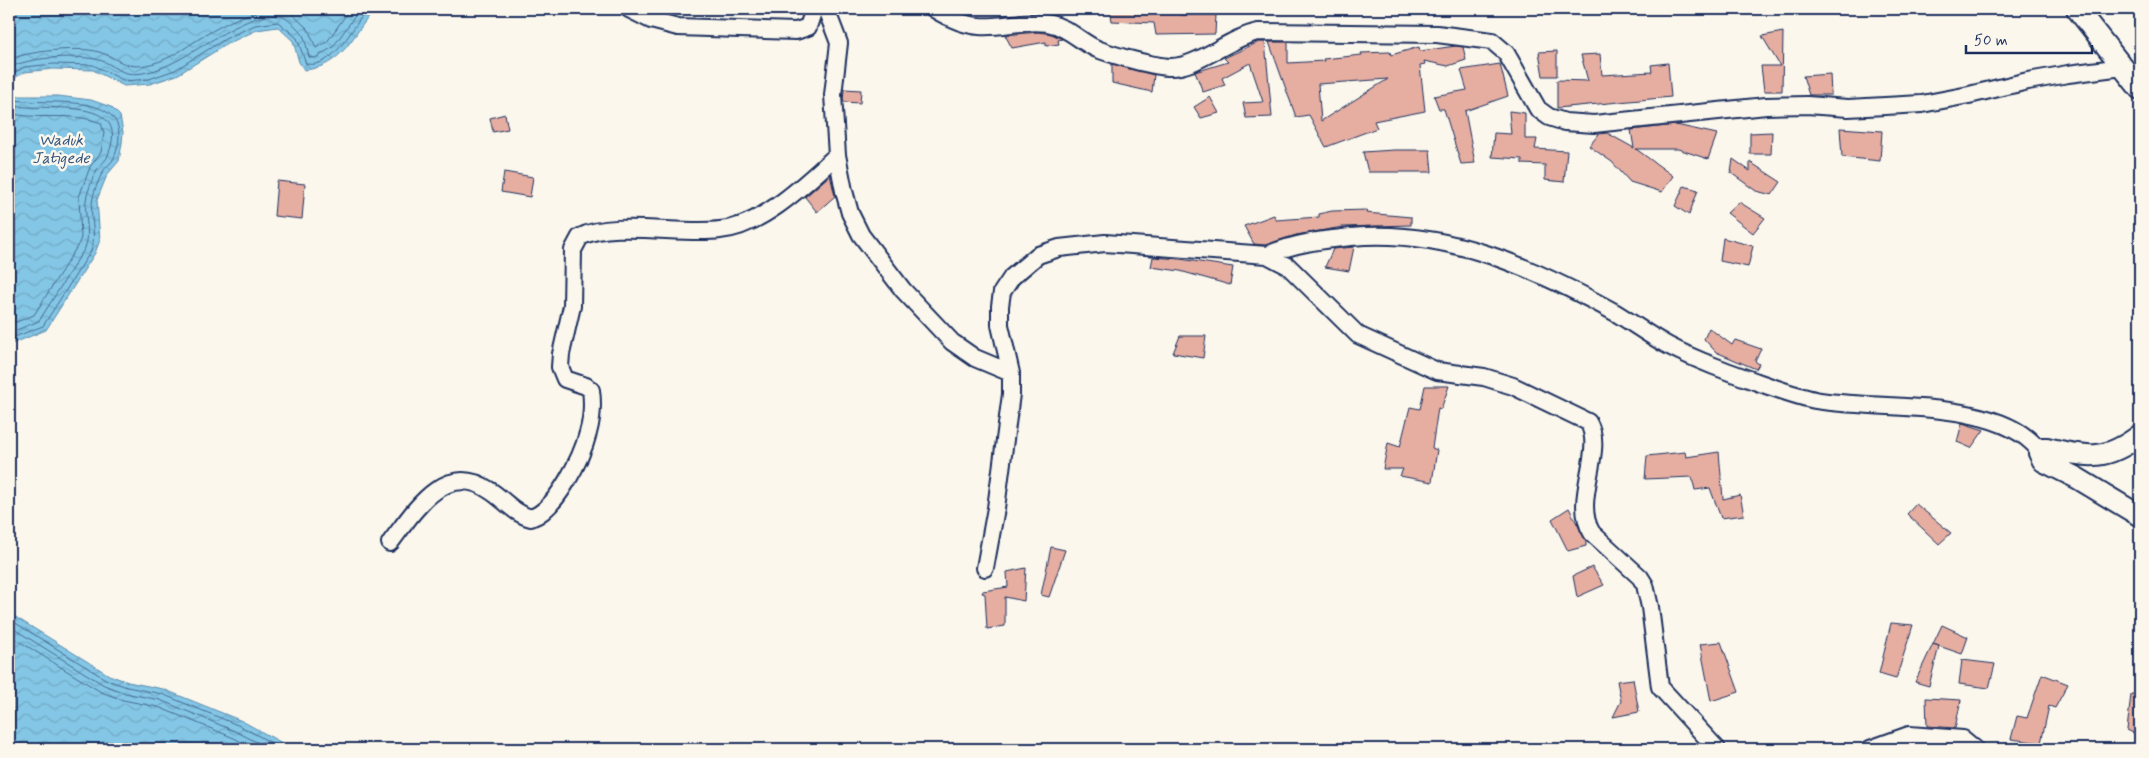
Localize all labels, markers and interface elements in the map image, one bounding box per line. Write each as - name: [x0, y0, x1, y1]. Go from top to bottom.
- scale bar: [1966, 22, 2093, 54]
- text: 50 m: [1974, 31, 2008, 51]
- water label: Waduk Jatigede: [32, 130, 90, 169]

